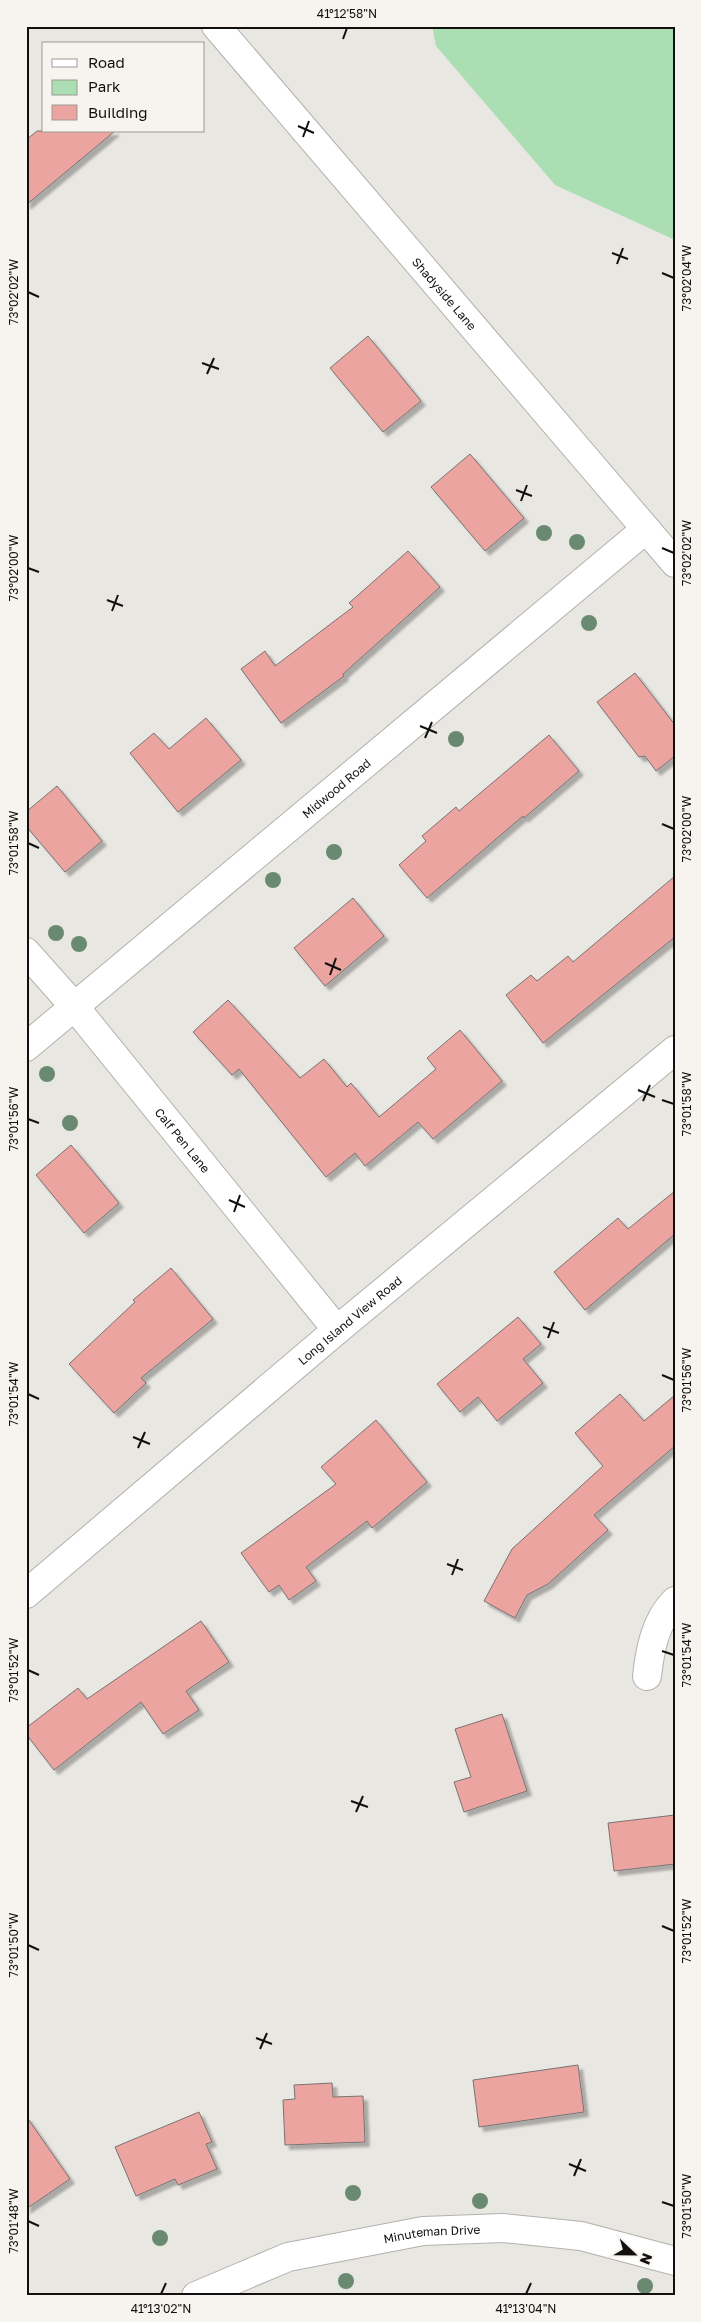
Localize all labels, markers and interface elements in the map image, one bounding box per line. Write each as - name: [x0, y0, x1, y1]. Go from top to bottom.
- text: 41°12'58"N: [317, 6, 377, 21]
- legend: [42, 42, 205, 132]
- text: Road: [88, 53, 125, 71]
- text: Park: [88, 77, 121, 95]
- text: Building: [88, 103, 148, 121]
- text: 73°02'04"W: [679, 244, 694, 311]
- street label: Shadyside Lane: [409, 254, 480, 333]
- text: 73°02'02"W: [6, 259, 21, 325]
- text: 73°02'02"W: [679, 520, 694, 586]
- text: 73°02'00"W: [6, 534, 21, 601]
- street label: Midwood Road: [299, 755, 373, 821]
- text: 73°02'00"W: [679, 795, 694, 862]
- text: 73°01'58"W: [6, 810, 21, 875]
- text: 73°01'58"W: [679, 1071, 694, 1136]
- text: 73°01'56"W: [6, 1086, 21, 1151]
- street label: Calf Pen Lane: [152, 1105, 214, 1176]
- street label: Long Island View Road: [295, 1272, 404, 1368]
- text: 73°01'56"W: [679, 1347, 694, 1412]
- text: 73°01'54"W: [6, 1361, 21, 1426]
- text: 73°01'54"W: [679, 1622, 694, 1687]
- text: 73°01'52"W: [6, 1637, 21, 1702]
- text: 73°01'52"W: [679, 1898, 694, 1963]
- text: 73°01'50"W: [6, 1912, 21, 1977]
- text: 73°01'50"W: [679, 2173, 694, 2238]
- text: 73°01'48"W: [6, 2188, 21, 2254]
- street label: Minuteman Drive: [382, 2221, 481, 2246]
- north arrow: [608, 2230, 658, 2280]
- text: N: [637, 2251, 656, 2267]
- text: 41°13'02"N: [131, 2301, 191, 2316]
- text: 41°13'04"N: [496, 2301, 556, 2316]

